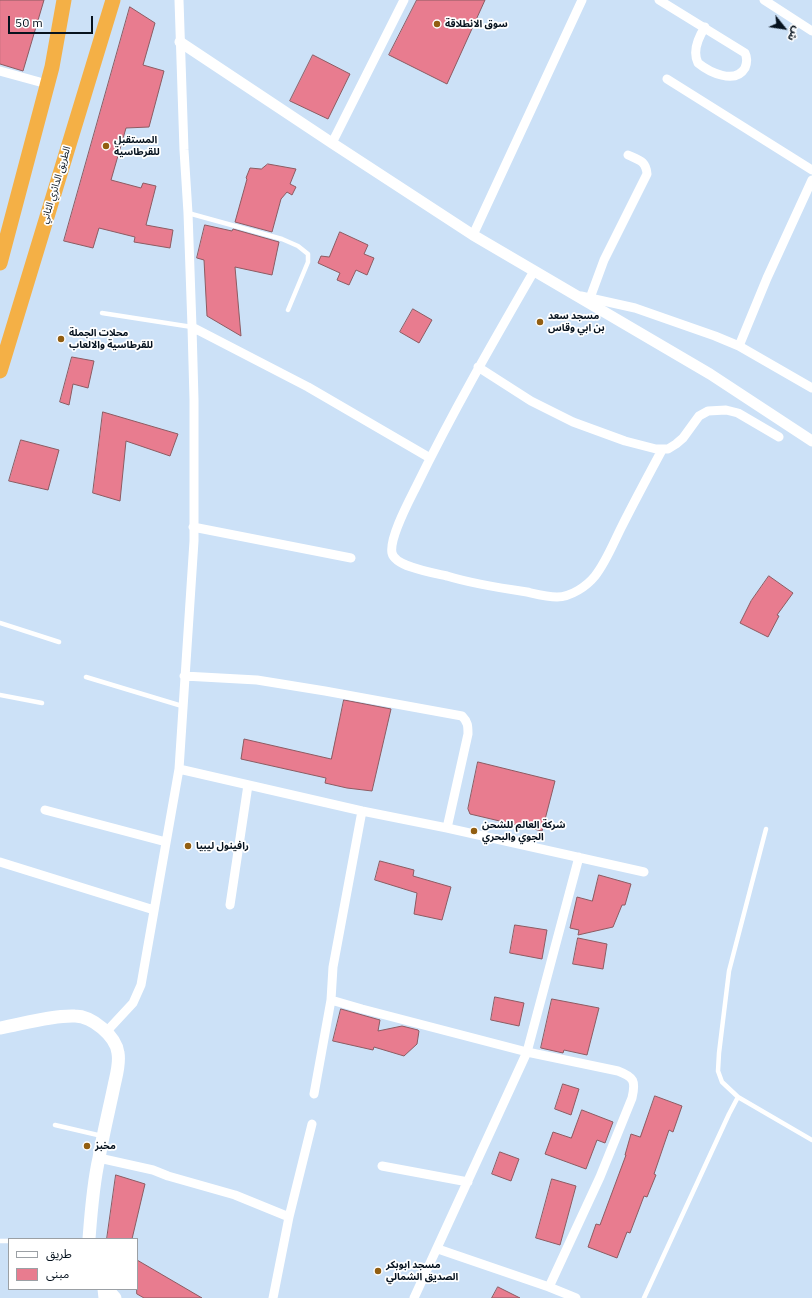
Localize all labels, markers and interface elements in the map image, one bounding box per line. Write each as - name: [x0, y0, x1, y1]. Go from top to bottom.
- scale bar: [10, 8, 95, 34]
- north arrow: [764, 8, 804, 48]
- text: 50 m: [15, 15, 43, 30]
- place label: سوق الانطلاقة: [445, 18, 508, 30]
- marker: سوق الانطلاقة: [432, 19, 442, 29]
- text: ش: [785, 24, 804, 44]
- place label: المستقبل للقرطاسية: [114, 134, 160, 158]
- marker: المستقبل للقرطاسية: [101, 141, 111, 151]
- street label: الطريق الدائري الثاني: [39, 145, 73, 225]
- place label: مسجد سعد بن ابي وقاس: [548, 310, 605, 334]
- marker: مسجد سعد بن ابي وقاس: [535, 317, 545, 327]
- place label: محلات الجملة للقرطاسية والالعاب: [69, 327, 153, 350]
- marker: محلات الجملة للقرطاسية والالعاب: [56, 334, 66, 344]
- place label: شركة العالم للشحن الجوي والبحري: [482, 819, 566, 842]
- marker: شركة العالم للشحن الجوي والبحري: [469, 826, 479, 836]
- place label: رافينول ليبيا: [196, 840, 249, 852]
- marker: رافينول ليبيا: [183, 841, 193, 851]
- place label: مخبز: [95, 1140, 116, 1152]
- marker: مخبز: [82, 1141, 92, 1151]
- legend: [8, 1238, 138, 1290]
- text: طريق: [46, 1246, 72, 1261]
- place label: مسجد ابوبكر الصديق الشمالي: [386, 1259, 458, 1282]
- text: مبنى: [46, 1266, 69, 1281]
- marker: مسجد ابوبكر الصديق الشمالي: [373, 1266, 383, 1276]

